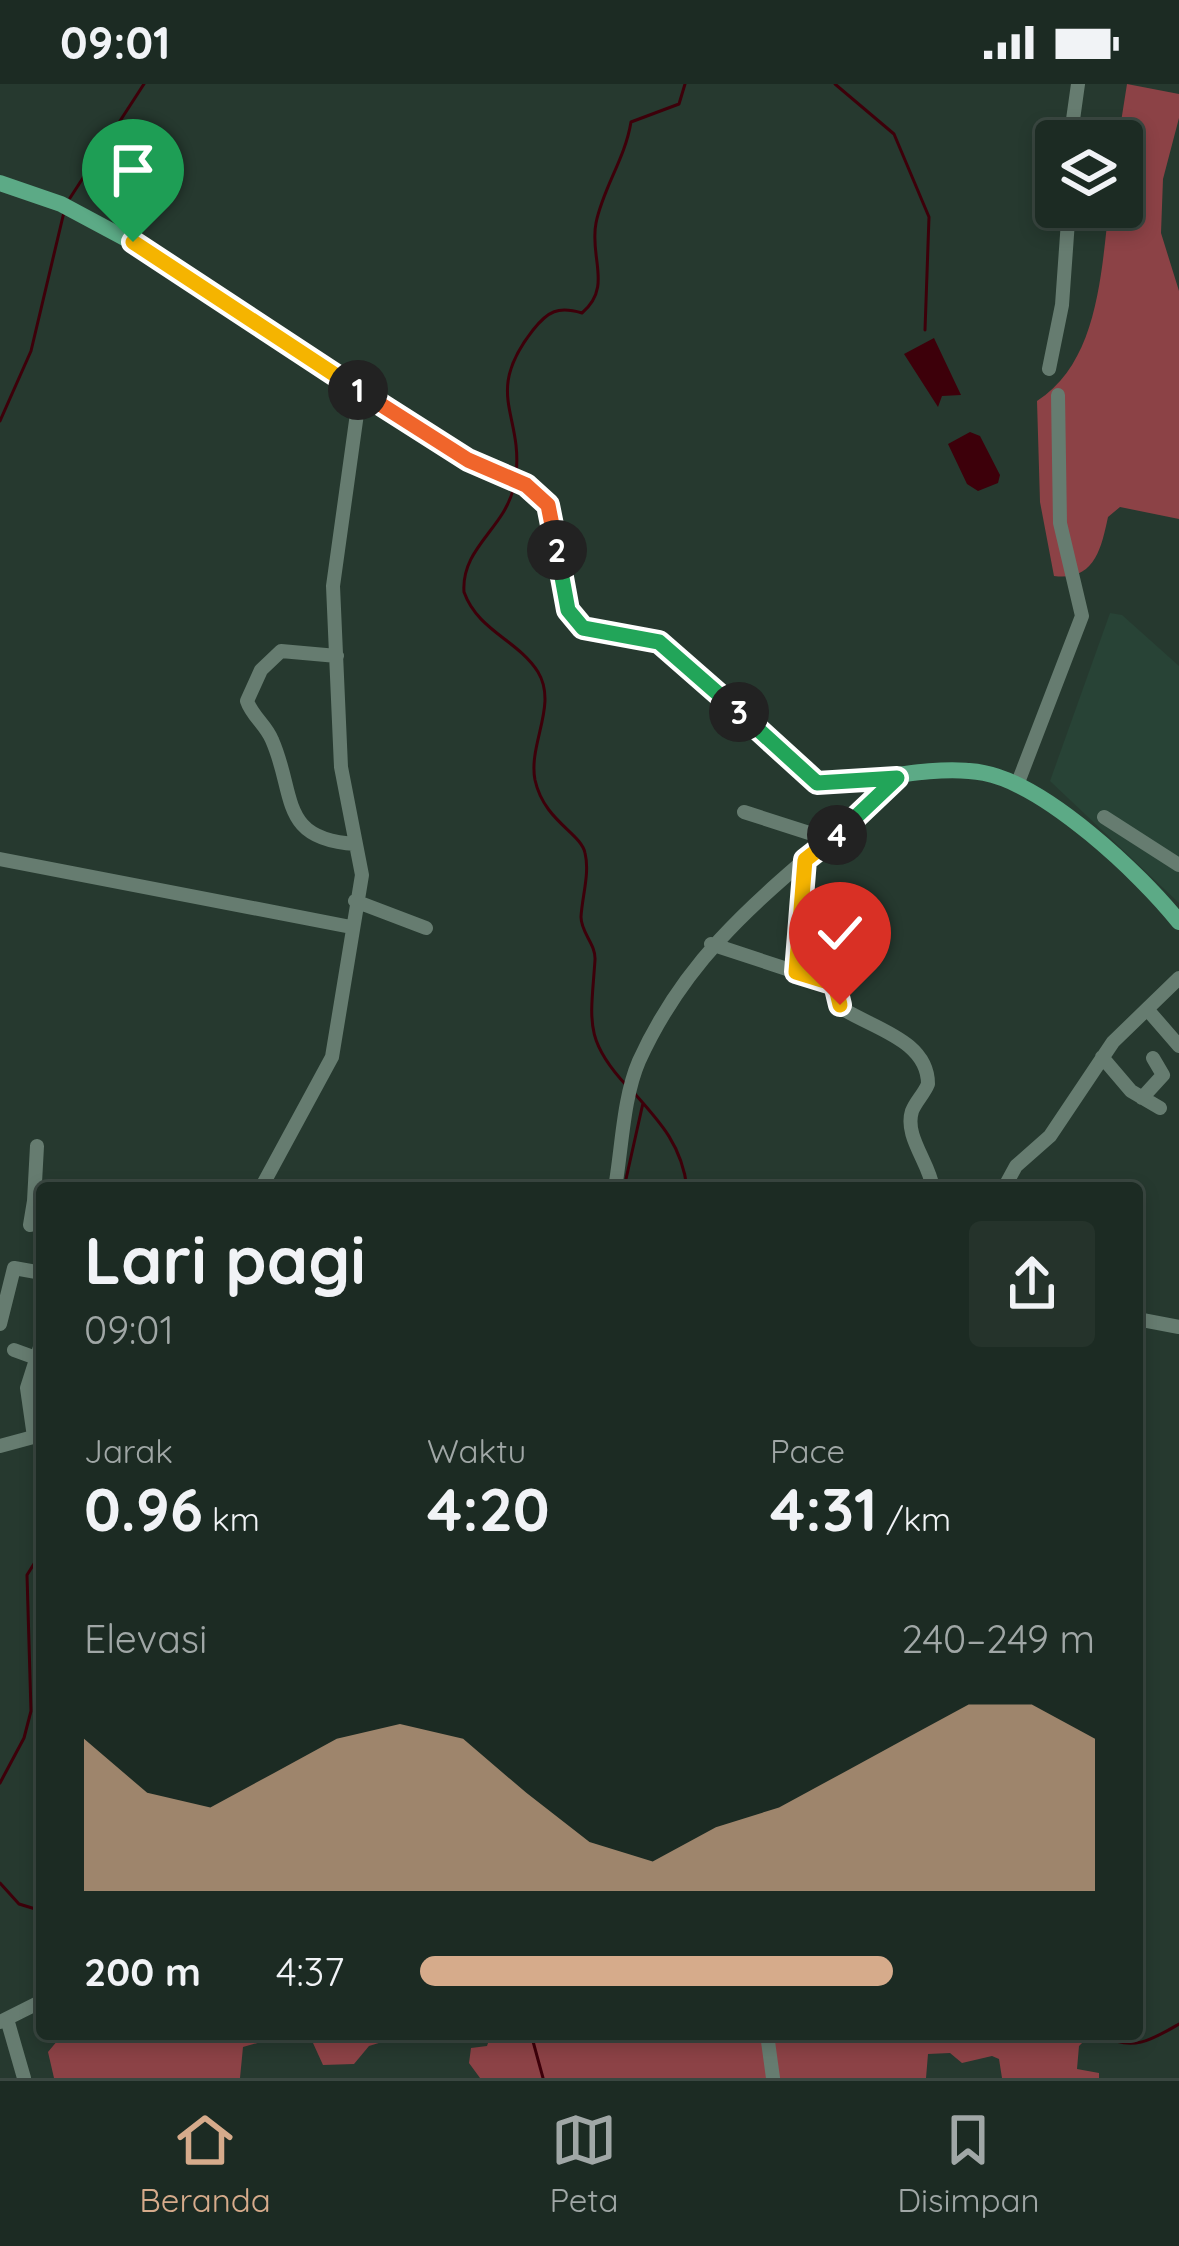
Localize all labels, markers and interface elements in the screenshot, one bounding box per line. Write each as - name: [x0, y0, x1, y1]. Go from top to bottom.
- text: 09:01: [60, 14, 171, 70]
- pin: [82, 119, 184, 242]
- map controls: [1035, 120, 1143, 228]
- button: layers: [1035, 120, 1143, 228]
- icon: arrive: [100, 137, 166, 203]
- pin: 1: [328, 360, 388, 420]
- text: 1: [352, 369, 364, 410]
- pin: 2: [527, 520, 587, 580]
- text: 2: [548, 529, 566, 570]
- pin: 3: [709, 682, 769, 742]
- text: 3: [730, 691, 748, 732]
- pin: 4: [807, 805, 867, 865]
- text: 4: [827, 814, 847, 855]
- pin: [789, 882, 891, 1005]
- icon: check: [807, 900, 873, 966]
- text: Lari pagi: [84, 1218, 366, 1301]
- button: share: [969, 1221, 1095, 1347]
- text: 09:01: [84, 1305, 174, 1354]
- text: Jarak: [84, 1430, 173, 1471]
- text: Waktu: [427, 1430, 526, 1471]
- text: Pace: [770, 1430, 845, 1471]
- text: 0.96: [84, 1471, 203, 1546]
- text: 4:20: [427, 1471, 550, 1546]
- text: 4:31: [770, 1471, 877, 1546]
- text: km: [203, 1498, 260, 1539]
- text: /km: [877, 1498, 951, 1539]
- text: Elevasi: [84, 1614, 207, 1663]
- text: 240–249 m: [902, 1614, 1095, 1663]
- text: 200 m: [84, 1947, 201, 1996]
- text: 4:37: [276, 1947, 344, 1996]
- tab: Beranda: [139, 2107, 271, 2220]
- tab: Peta: [549, 2107, 619, 2220]
- tab: Disimpan: [897, 2107, 1040, 2220]

